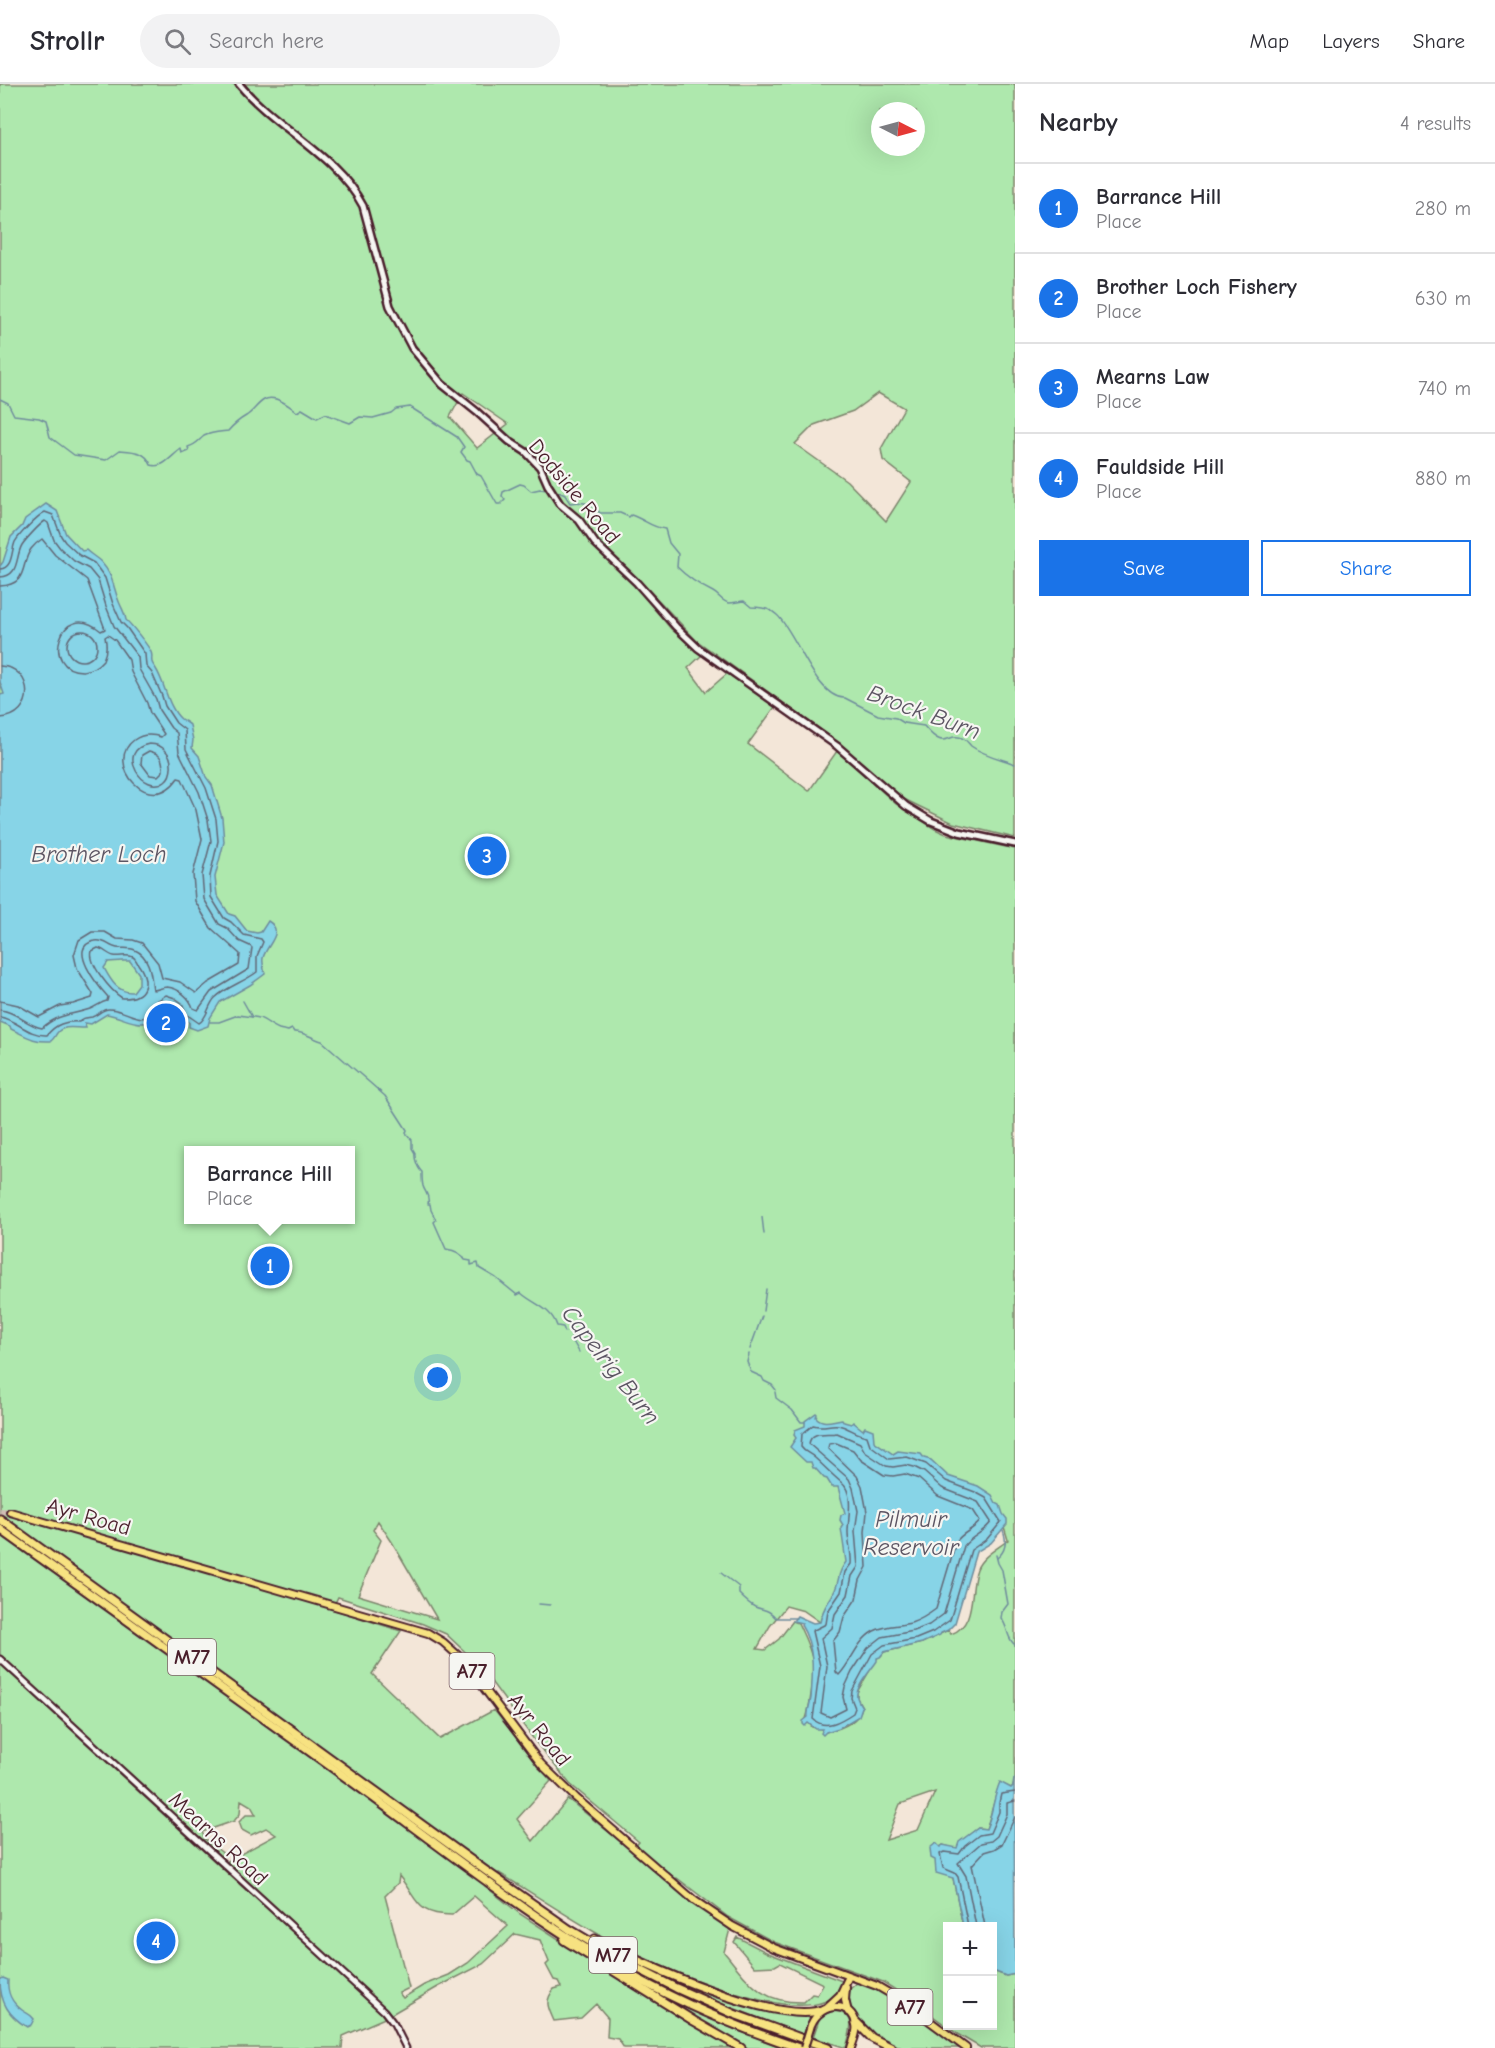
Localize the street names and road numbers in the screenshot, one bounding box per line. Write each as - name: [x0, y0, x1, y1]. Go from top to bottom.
- street label: Dodside Road: [523, 434, 626, 549]
- street label: Ayr Road: [44, 1493, 134, 1541]
- road number: M77: [168, 1639, 216, 1675]
- road number: A77: [450, 1653, 494, 1689]
- street label: Ayr Road: [502, 1688, 576, 1771]
- street label: Mearns Road: [163, 1786, 273, 1891]
- road number: M77: [589, 1937, 637, 1973]
- road number: A77: [888, 1989, 932, 2025]

